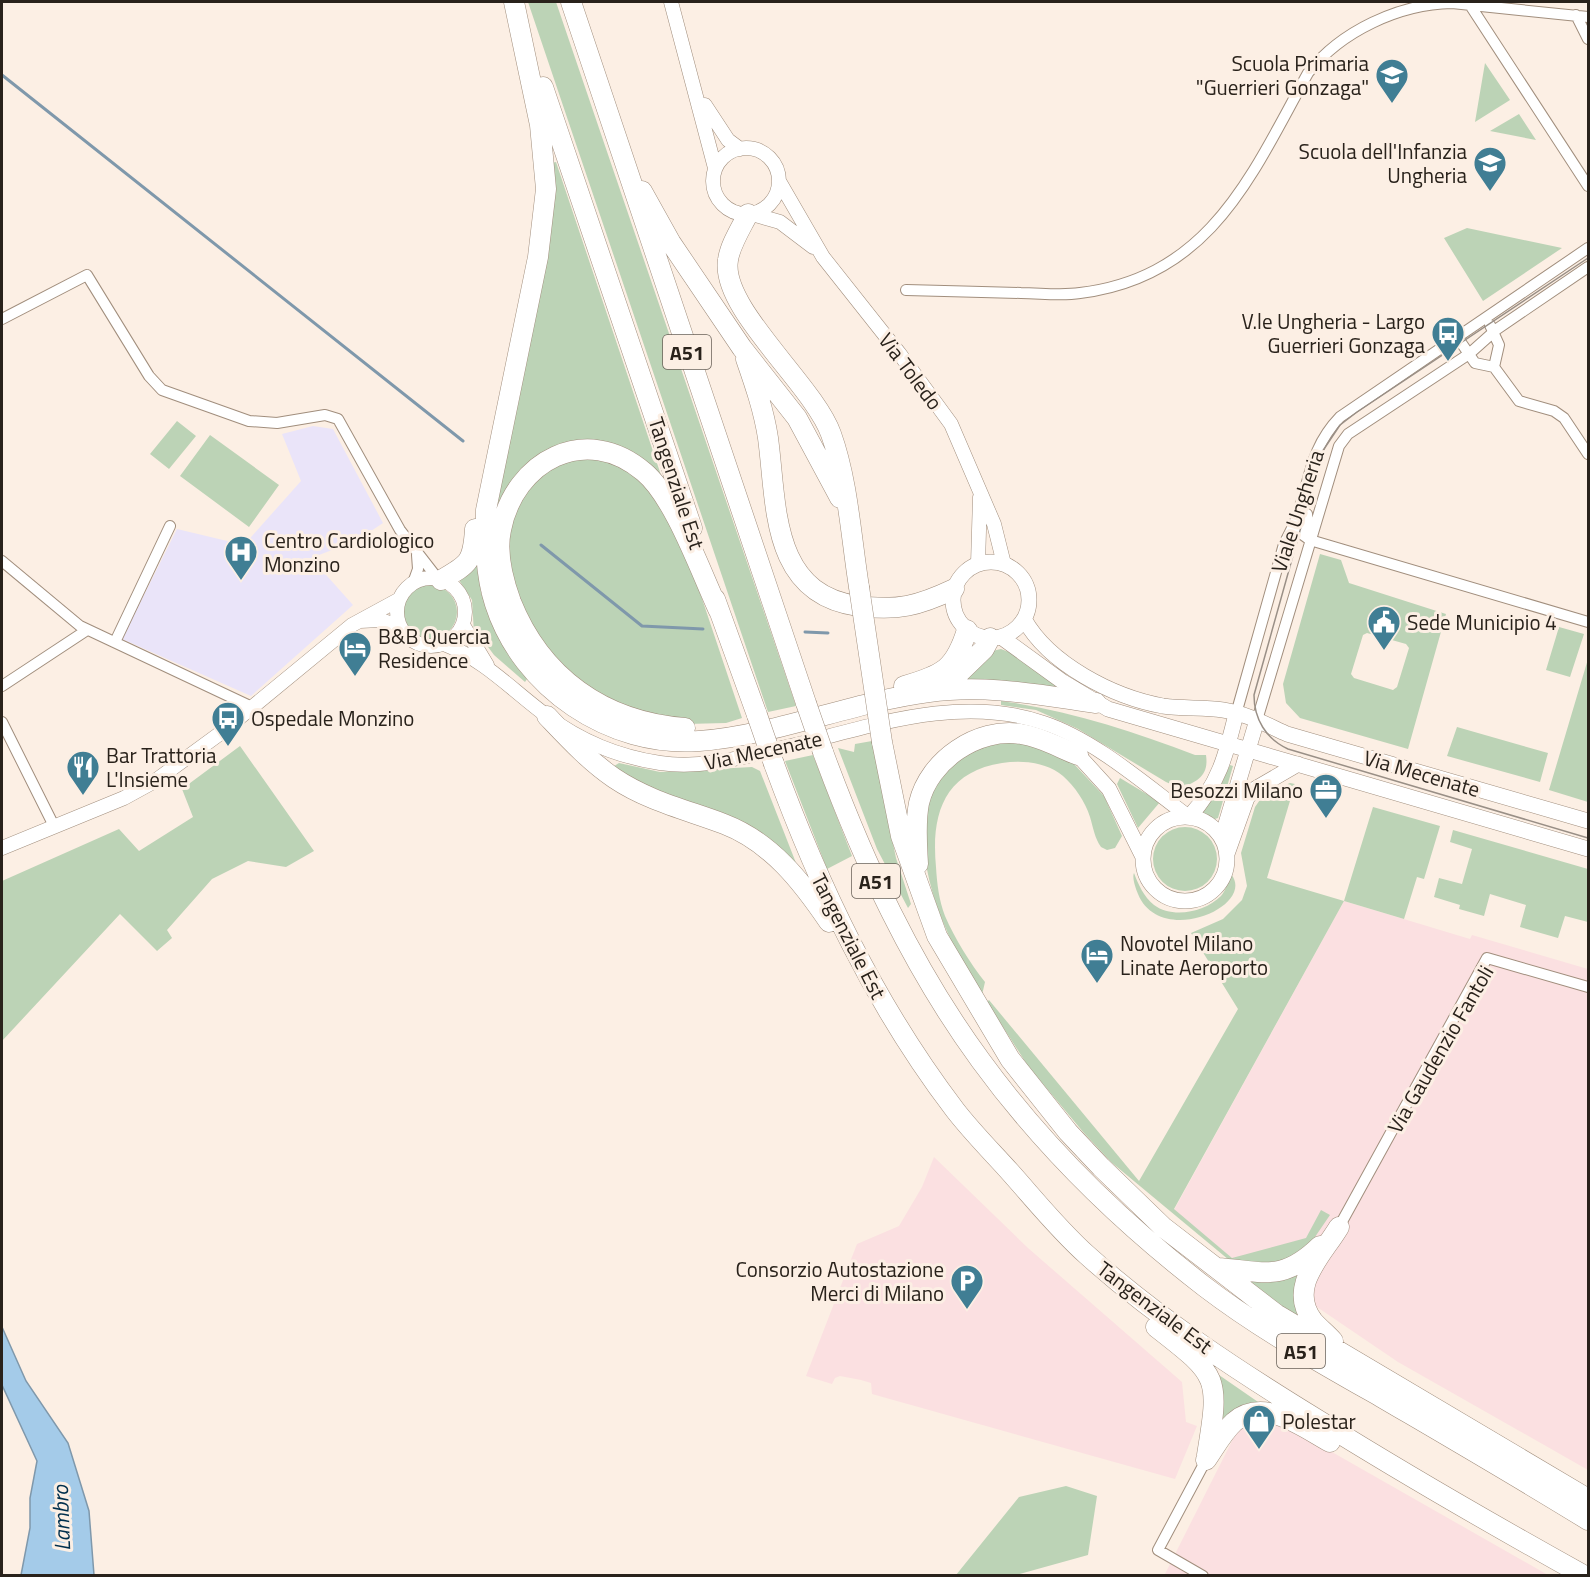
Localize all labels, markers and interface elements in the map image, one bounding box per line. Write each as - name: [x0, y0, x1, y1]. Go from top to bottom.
- place label: Scuola Primaria "Guerrieri Gonzaga": [1196, 47, 1369, 103]
- school or university icon: Scuola Primaria "Guerrieri Gonzaga": [1374, 57, 1410, 104]
- place label: Scuola dell'Infanzia Ungheria: [1299, 135, 1467, 191]
- school or university icon: Scuola dell'Infanzia Ungheria: [1472, 145, 1508, 192]
- place label: V.le Ungheria - Largo Guerrieri Gonzaga: [1241, 305, 1425, 361]
- bus stop icon: V.le Ungheria - Largo Guerrieri Gonzaga: [1430, 315, 1466, 362]
- street label: Via Toledo: [871, 325, 951, 417]
- road number: A51: [663, 335, 711, 369]
- street label: Tangenziale Est: [641, 413, 714, 554]
- street label: Viale Ungheria: [1262, 445, 1332, 576]
- place label: Centro Cardiologico Monzino: [264, 524, 434, 580]
- hospital icon: Centro Cardiologico Monzino: [223, 534, 259, 581]
- public building icon: Sede Municipio 4: [1366, 604, 1402, 651]
- place label: Sede Municipio 4: [1407, 606, 1557, 638]
- place label: B&B Quercia Residence: [378, 620, 490, 676]
- hotel icon: B&B Quercia Residence: [337, 630, 373, 677]
- bus stop icon: Ospedale Monzino: [210, 700, 246, 747]
- place label: Ospedale Monzino: [251, 702, 414, 734]
- street label: Via Mecenate: [701, 722, 825, 778]
- place label: Bar Trattoria L'Insieme: [106, 739, 217, 795]
- street label: Via Mecenate: [1360, 741, 1484, 805]
- restaurant icon: Bar Trattoria L'Insieme: [65, 749, 101, 796]
- office icon: Besozzi Milano: [1308, 772, 1344, 819]
- place label: Besozzi Milano: [1170, 774, 1303, 806]
- road number: A51: [852, 864, 900, 898]
- street label: Tangenziale Est: [804, 868, 895, 1005]
- place label: Novotel Milano Linate Aeroporto: [1120, 927, 1268, 983]
- hotel icon: Novotel Milano Linate Aeroporto: [1079, 937, 1115, 984]
- street label: Via Gaudenzio Fantoli: [1379, 959, 1501, 1139]
- place label: Consorzio Autostazione Merci di Milano: [736, 1253, 944, 1309]
- street label: Tangenziale Est: [1091, 1253, 1220, 1361]
- parking icon: Consorzio Autostazione Merci di Milano: [949, 1263, 985, 1310]
- road number: A51: [1277, 1334, 1325, 1368]
- shop icon: Polestar: [1241, 1403, 1277, 1450]
- place label: Polestar: [1282, 1405, 1356, 1437]
- water label: Lambro: [43, 1483, 79, 1552]

